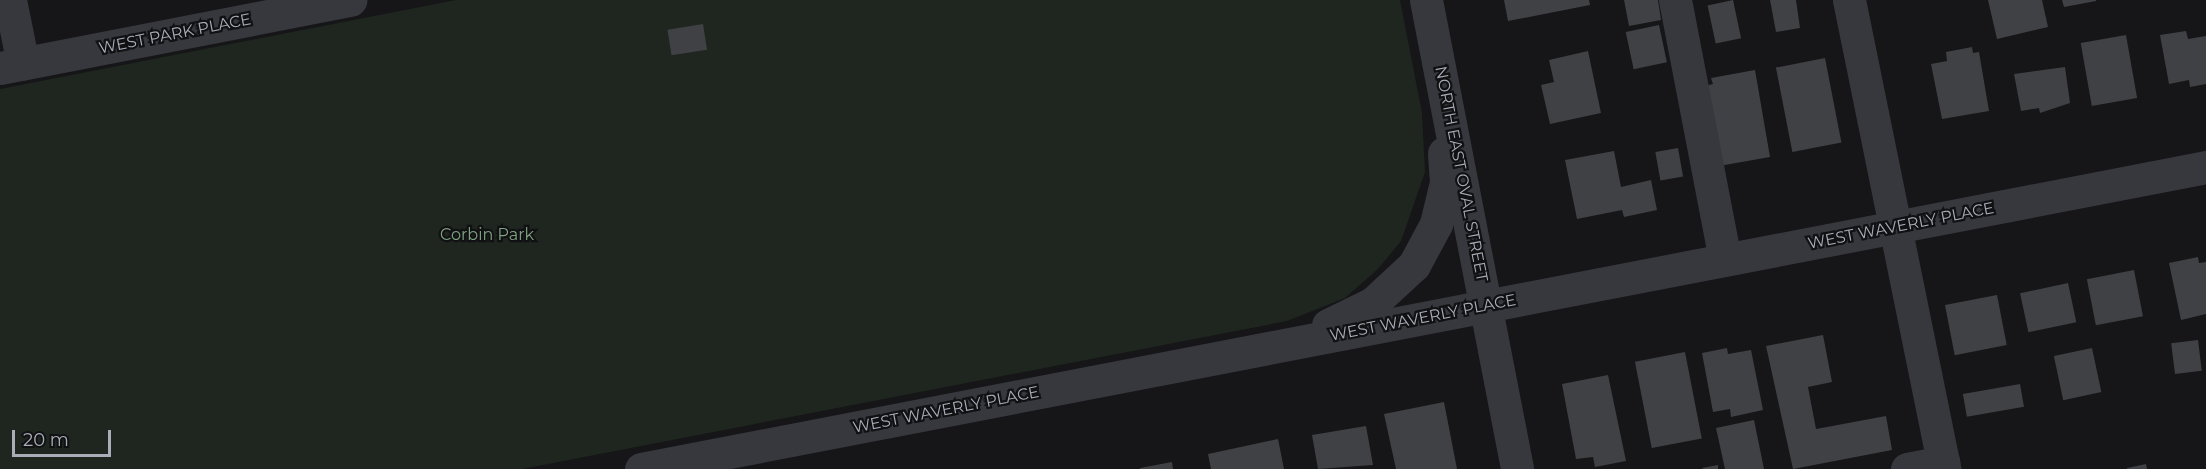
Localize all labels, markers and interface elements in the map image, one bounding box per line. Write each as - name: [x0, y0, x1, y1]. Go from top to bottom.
- street label: WEST PARK PLACE: [97, 10, 253, 58]
- street label: NORTH EAST OVAL STREET: [1431, 65, 1491, 283]
- street label: WEST WAVERLY PLACE: [1806, 199, 1996, 253]
- park label: Corbin Park: [440, 225, 534, 245]
- street label: WEST WAVERLY PLACE: [1328, 291, 1518, 345]
- street label: WEST WAVERLY PLACE: [851, 383, 1041, 437]
- scale bar: [15, 418, 114, 456]
- text: 20 m: [23, 429, 69, 451]

